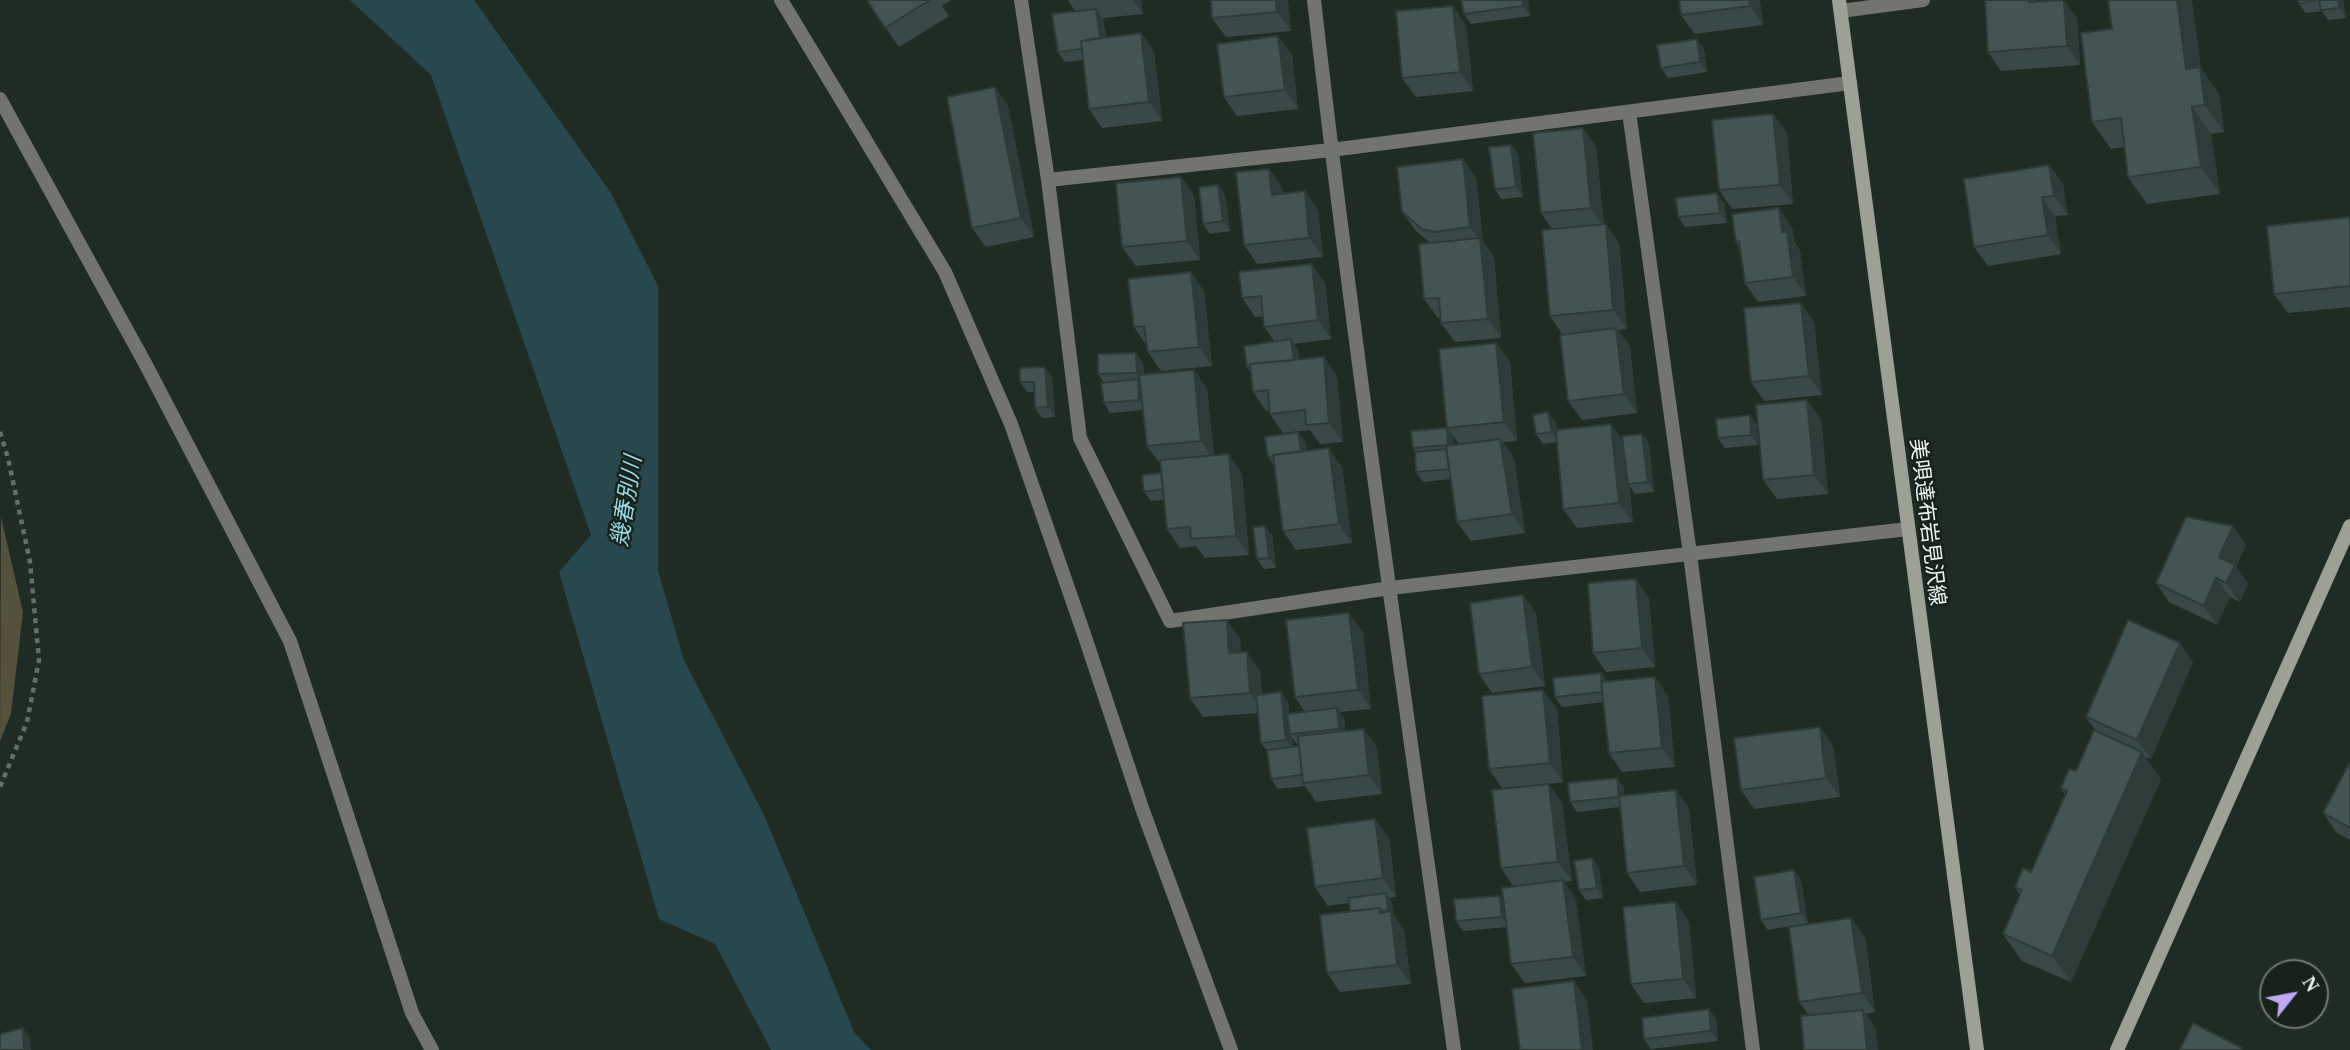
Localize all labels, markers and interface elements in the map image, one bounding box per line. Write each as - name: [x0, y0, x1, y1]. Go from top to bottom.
- street label: 美唄達布岩見沢線: [1906, 437, 1952, 607]
- water label: 幾春別川: [604, 453, 646, 549]
- north arrow: [2259, 959, 2329, 1029]
- text: N: [2298, 973, 2323, 995]

